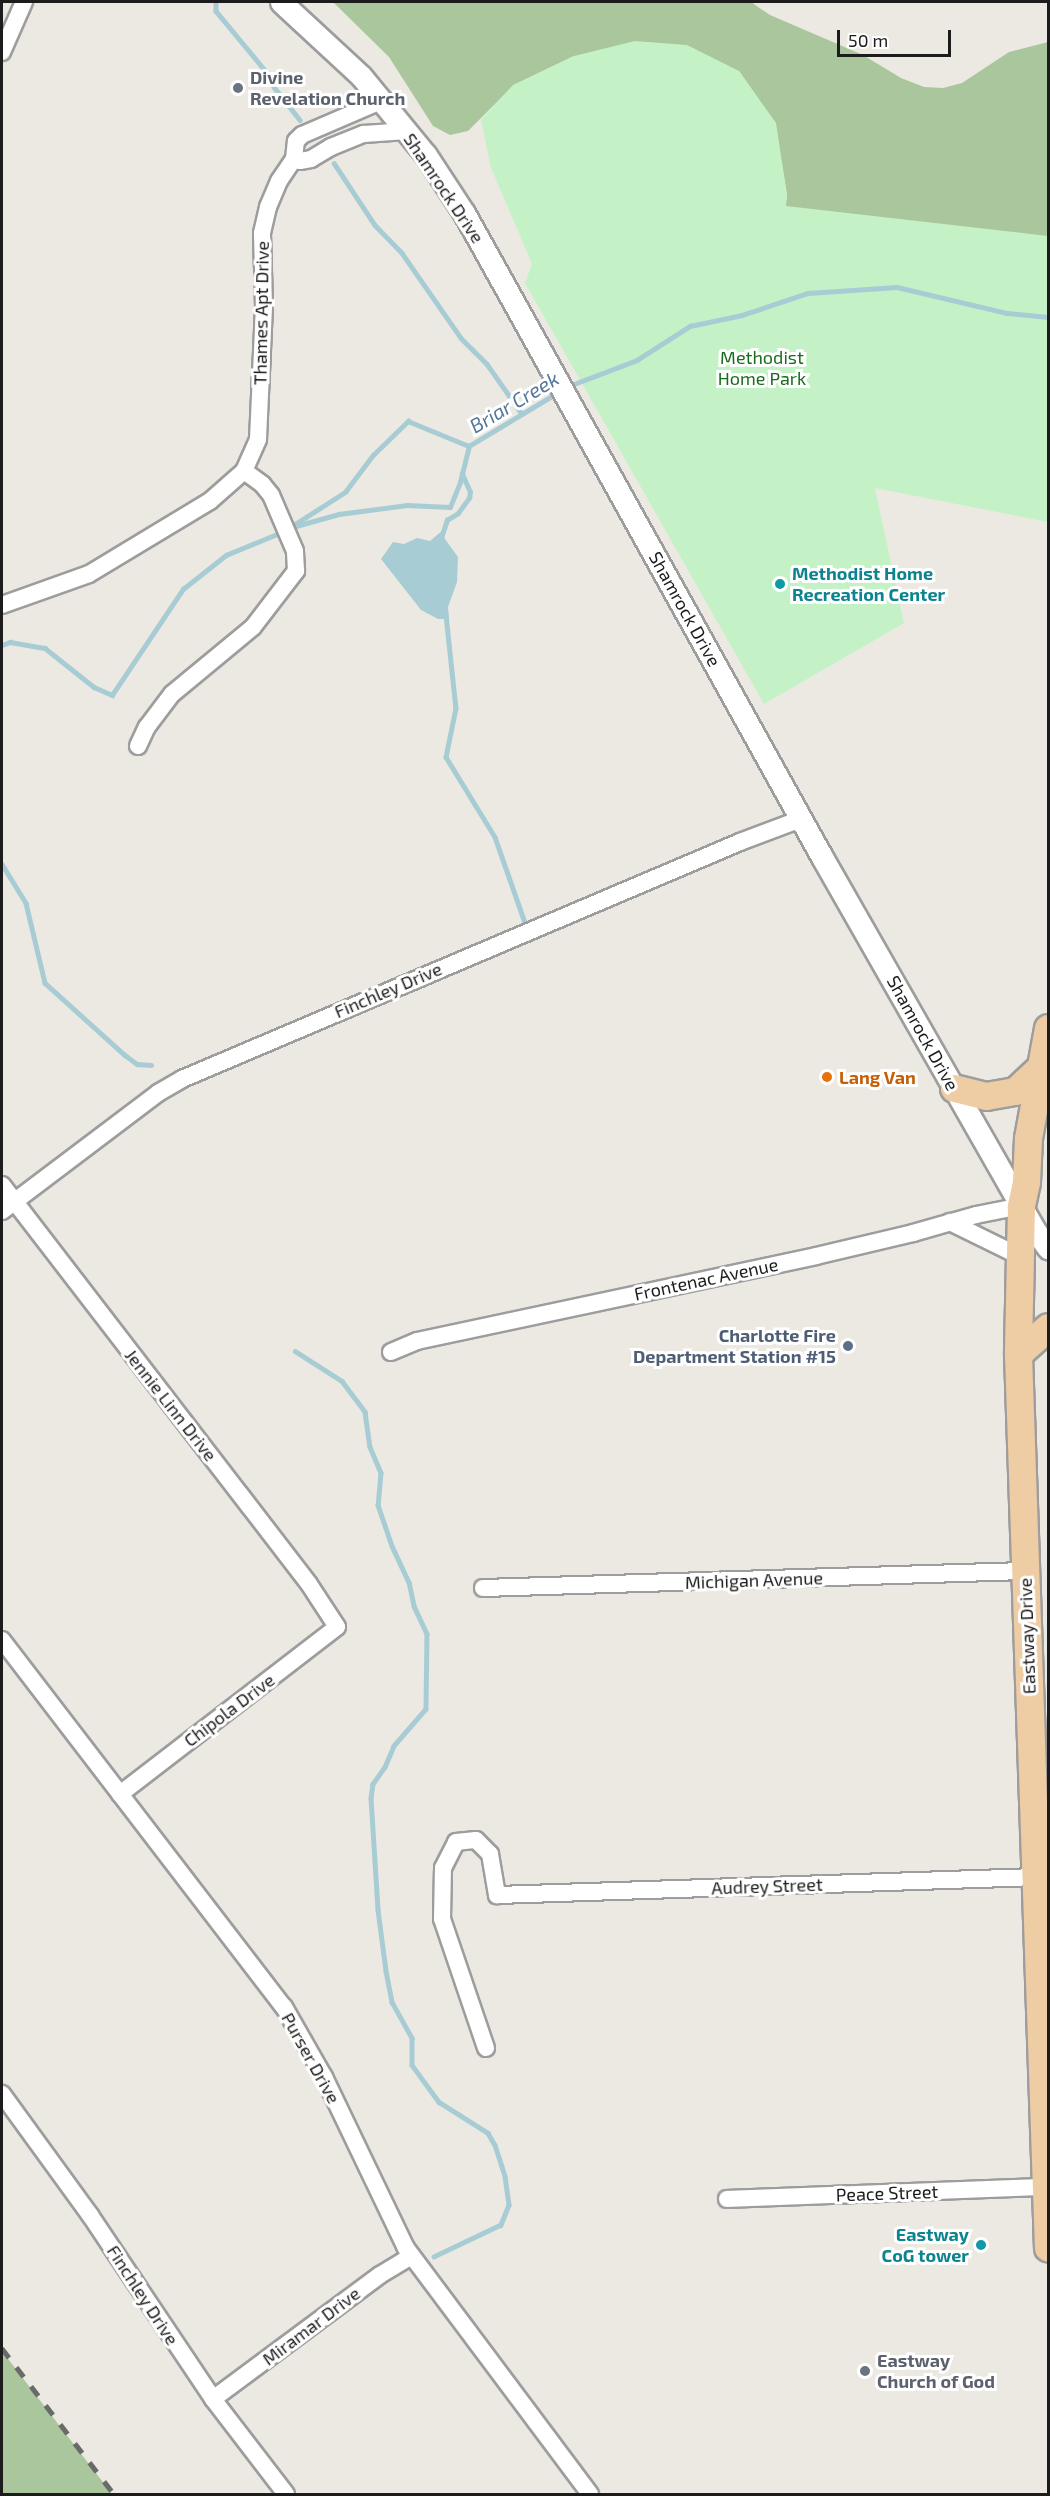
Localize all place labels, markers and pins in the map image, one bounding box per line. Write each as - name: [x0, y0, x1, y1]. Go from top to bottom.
- place label: Divine Revelation Church: [250, 67, 405, 110]
- marker: Divine Revelation Church: [231, 81, 245, 95]
- place label: Methodist Home Recreation Center: [792, 563, 945, 606]
- marker: Methodist Home Recreation Center: [773, 577, 787, 591]
- place label: Lang Van: [839, 1066, 916, 1088]
- marker: Lang Van: [820, 1070, 834, 1084]
- place label: Charlotte Fire Department Station #15: [633, 1325, 836, 1368]
- marker: Charlotte Fire Department Station #15: [841, 1339, 855, 1353]
- place label: Eastway CoG tower: [881, 2224, 969, 2266]
- marker: Eastway CoG tower: [974, 2238, 988, 2252]
- place label: Eastway Church of God: [877, 2350, 995, 2392]
- marker: Eastway Church of God: [858, 2364, 872, 2378]

